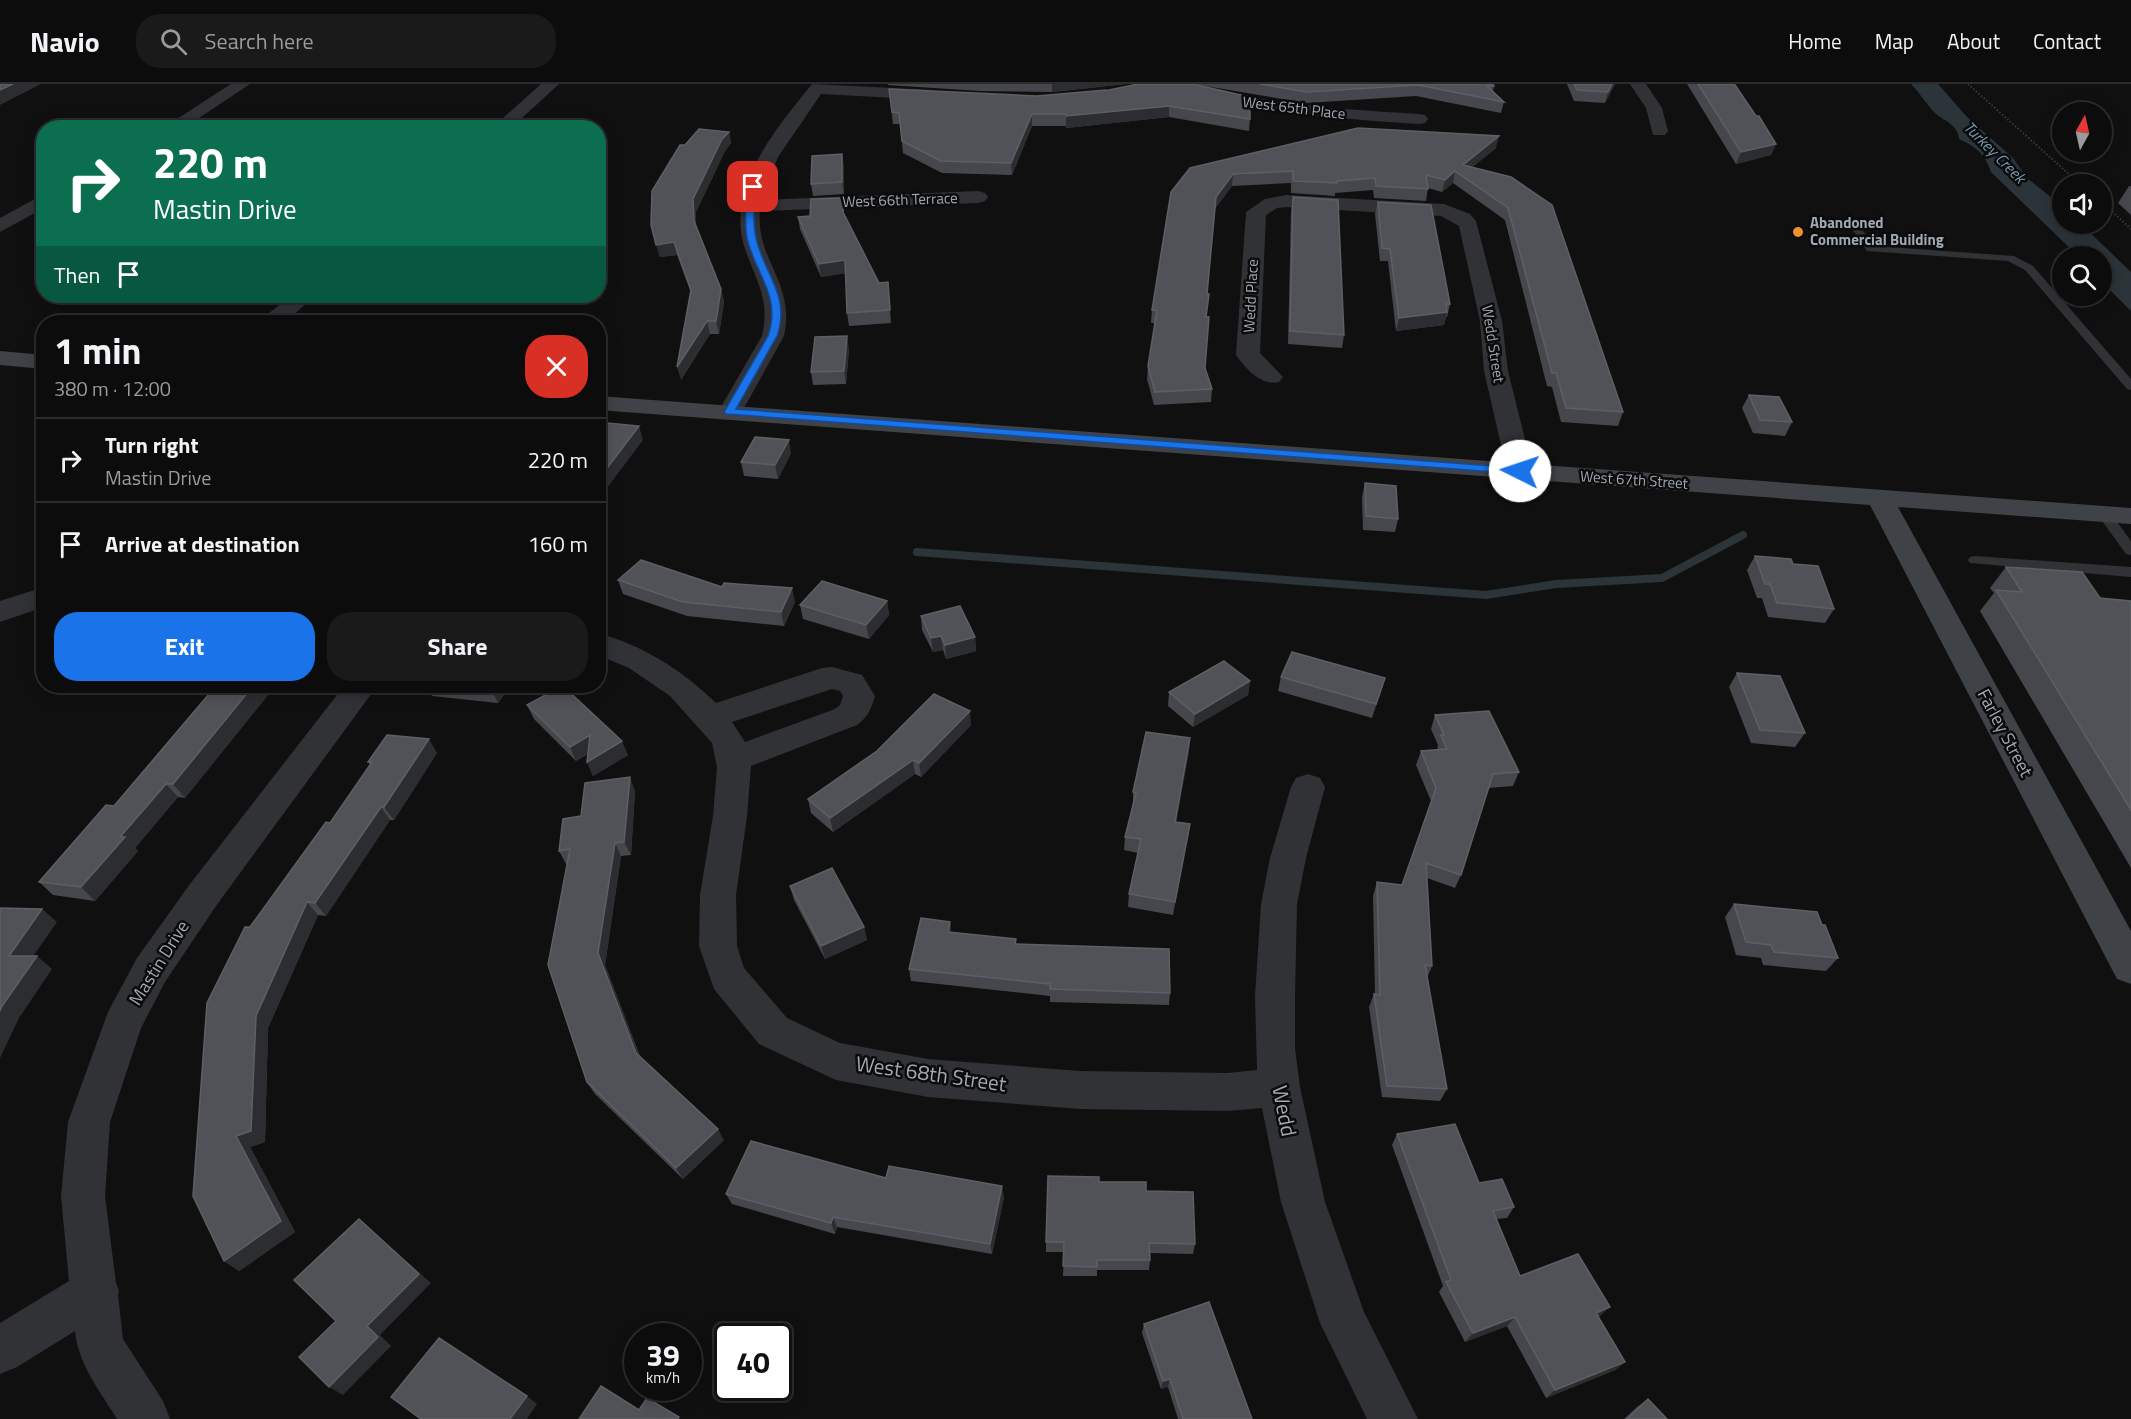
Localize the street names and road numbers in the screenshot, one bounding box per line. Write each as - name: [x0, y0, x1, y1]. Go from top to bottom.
- street label: West 65th Place: [1241, 90, 1347, 125]
- street label: West 66th Terrace: [842, 186, 958, 213]
- street label: Wedd Place: [1237, 259, 1264, 333]
- street label: Wedd Street: [1476, 303, 1511, 385]
- street label: West 67th Street: [1579, 464, 1690, 495]
- street label: Farley Street: [1971, 684, 2040, 782]
- street label: Mastin Drive: [122, 915, 195, 1010]
- street label: West 68th Street: [854, 1047, 1009, 1099]
- street label: Wedd: [1264, 1083, 1306, 1139]

